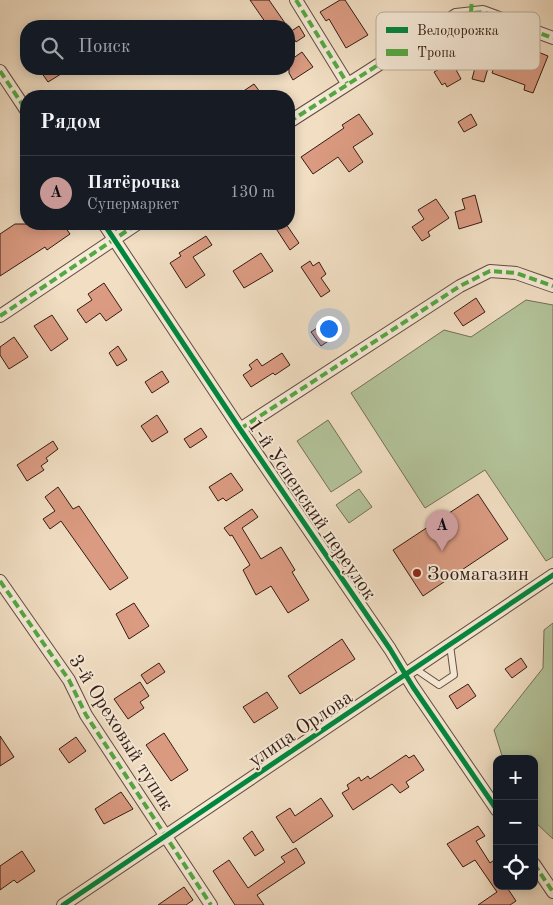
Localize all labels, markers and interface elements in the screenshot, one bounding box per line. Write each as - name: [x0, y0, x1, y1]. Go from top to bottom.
- legend: [376, 12, 540, 70]
- search box: [20, 20, 295, 75]
- text: Велодорожка: [417, 24, 499, 38]
- icon: search: [38, 34, 66, 62]
- text: Поиск: [78, 38, 130, 57]
- text: Тропа: [417, 46, 456, 60]
- text: Рядом: [40, 112, 101, 133]
- text: Пятёрочка: [87, 174, 180, 193]
- text: A: [50, 185, 62, 201]
- text: 130 m: [230, 185, 275, 201]
- text: Супермаркет: [87, 197, 179, 213]
- your location: [316, 316, 342, 342]
- street label: 1-й Успенский переулок: [243, 416, 379, 604]
- pin: A: [426, 510, 458, 551]
- place label: Зоомагазин: [427, 565, 529, 585]
- marker: Зоомагазин: [411, 567, 423, 579]
- street label: 3-й Ореховый тупик: [64, 652, 176, 815]
- street label: улица Орлова: [246, 688, 357, 772]
- map controls: [493, 755, 538, 890]
- button: +: [493, 755, 538, 800]
- button: −: [493, 800, 538, 845]
- button: locate: [493, 845, 538, 890]

